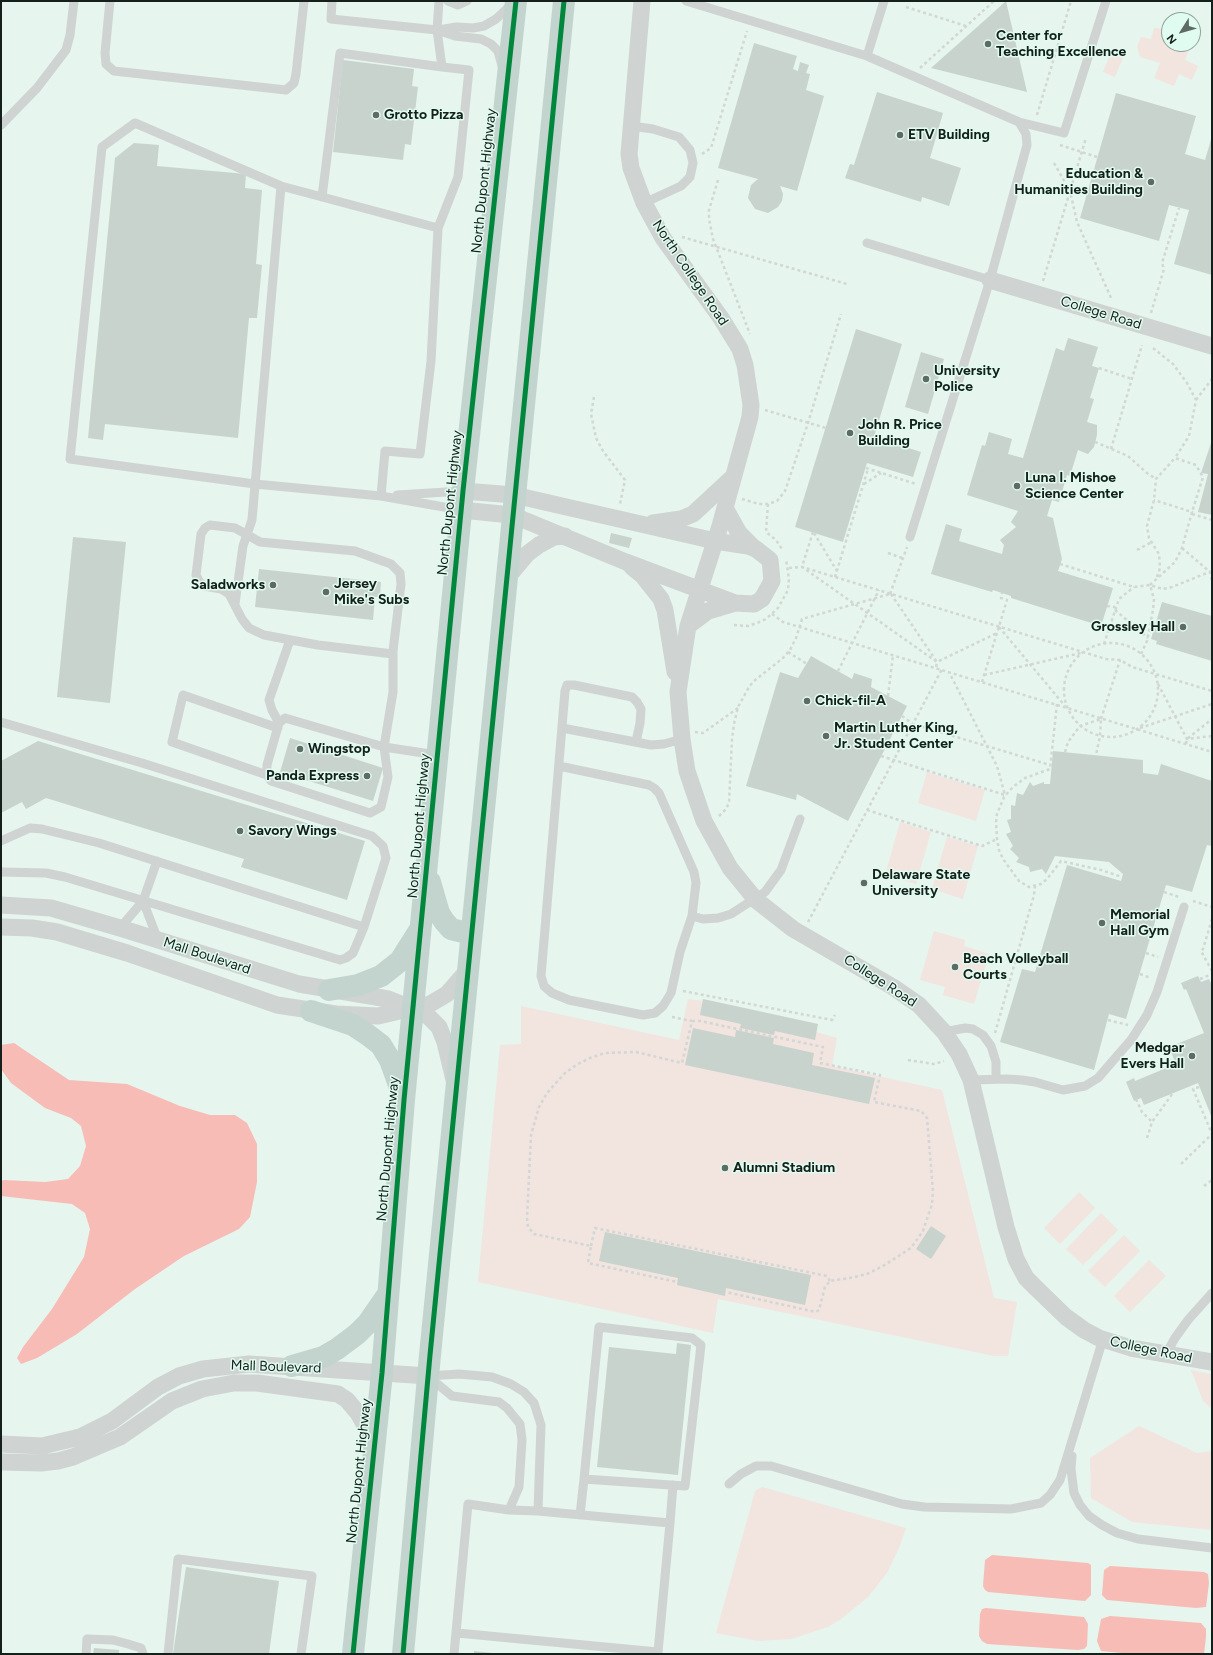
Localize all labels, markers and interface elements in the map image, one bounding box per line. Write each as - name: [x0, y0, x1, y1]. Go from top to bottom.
- north arrow: [1161, 12, 1201, 52]
- place label: Center for Teaching Excellence: [996, 28, 1126, 60]
- text: N: [1164, 32, 1180, 46]
- marker: Center for Teaching Excellence: [983, 39, 993, 49]
- place label: Grotto Pizza: [384, 107, 463, 123]
- street label: North Dupont Highway: [468, 108, 500, 254]
- marker: Grotto Pizza: [371, 110, 381, 120]
- place label: ETV Building: [908, 127, 990, 143]
- marker: ETV Building: [895, 130, 905, 140]
- place label: Education & Humanities Building: [1014, 166, 1143, 198]
- marker: Education & Humanities Building: [1146, 177, 1156, 187]
- street label: North College Road: [648, 217, 732, 329]
- street label: College Road: [1059, 293, 1143, 333]
- place label: University Police: [934, 363, 1000, 396]
- marker: University Police: [921, 374, 931, 384]
- place label: John R. Price Building: [858, 417, 942, 450]
- marker: John R. Price Building: [845, 428, 855, 438]
- street label: North Dupont Highway: [434, 430, 466, 576]
- place label: Luna I. Mishoe Science Center: [1025, 470, 1124, 502]
- marker: Luna I. Mishoe Science Center: [1012, 481, 1022, 491]
- place label: Jersey Mike's Subs: [334, 576, 409, 608]
- place label: Saladworks: [191, 577, 265, 593]
- marker: Saladworks: [268, 580, 278, 590]
- marker: Jersey Mike's Subs: [321, 587, 331, 597]
- place label: Grossley Hall: [1091, 619, 1175, 635]
- marker: Grossley Hall: [1178, 622, 1188, 632]
- place label: Chick-fil-A: [815, 693, 886, 709]
- marker: Chick-fil-A: [802, 696, 812, 706]
- place label: Martin Luther King, Jr. Student Center: [834, 720, 958, 752]
- marker: Martin Luther King, Jr. Student Center: [821, 731, 831, 741]
- place label: Wingstop: [308, 741, 370, 757]
- marker: Wingstop: [295, 744, 305, 754]
- street label: North Dupont Highway: [404, 753, 434, 899]
- place label: Panda Express: [266, 768, 359, 784]
- marker: Panda Express: [362, 771, 372, 781]
- place label: Savory Wings: [248, 823, 337, 839]
- marker: Savory Wings: [235, 826, 245, 836]
- place label: Delaware State University: [872, 867, 970, 900]
- marker: Delaware State University: [859, 878, 869, 888]
- place label: Memorial Hall Gym: [1110, 907, 1170, 940]
- marker: Memorial Hall Gym: [1097, 918, 1107, 928]
- street label: Mall Boulevard: [161, 934, 253, 978]
- street label: College Road: [840, 951, 920, 1011]
- place label: Beach Volleyball Courts: [963, 951, 1069, 984]
- marker: Beach Volleyball Courts: [950, 962, 960, 972]
- place label: Medgar Evers Hall: [1120, 1040, 1184, 1072]
- marker: Medgar Evers Hall: [1187, 1051, 1197, 1061]
- street label: North Dupont Highway: [373, 1076, 403, 1222]
- place label: Alumni Stadium: [733, 1160, 835, 1176]
- marker: Alumni Stadium: [720, 1163, 730, 1173]
- street label: College Road: [1108, 1333, 1194, 1367]
- street label: Mall Boulevard: [230, 1357, 322, 1377]
- street label: North Dupont Highway: [343, 1398, 375, 1544]

